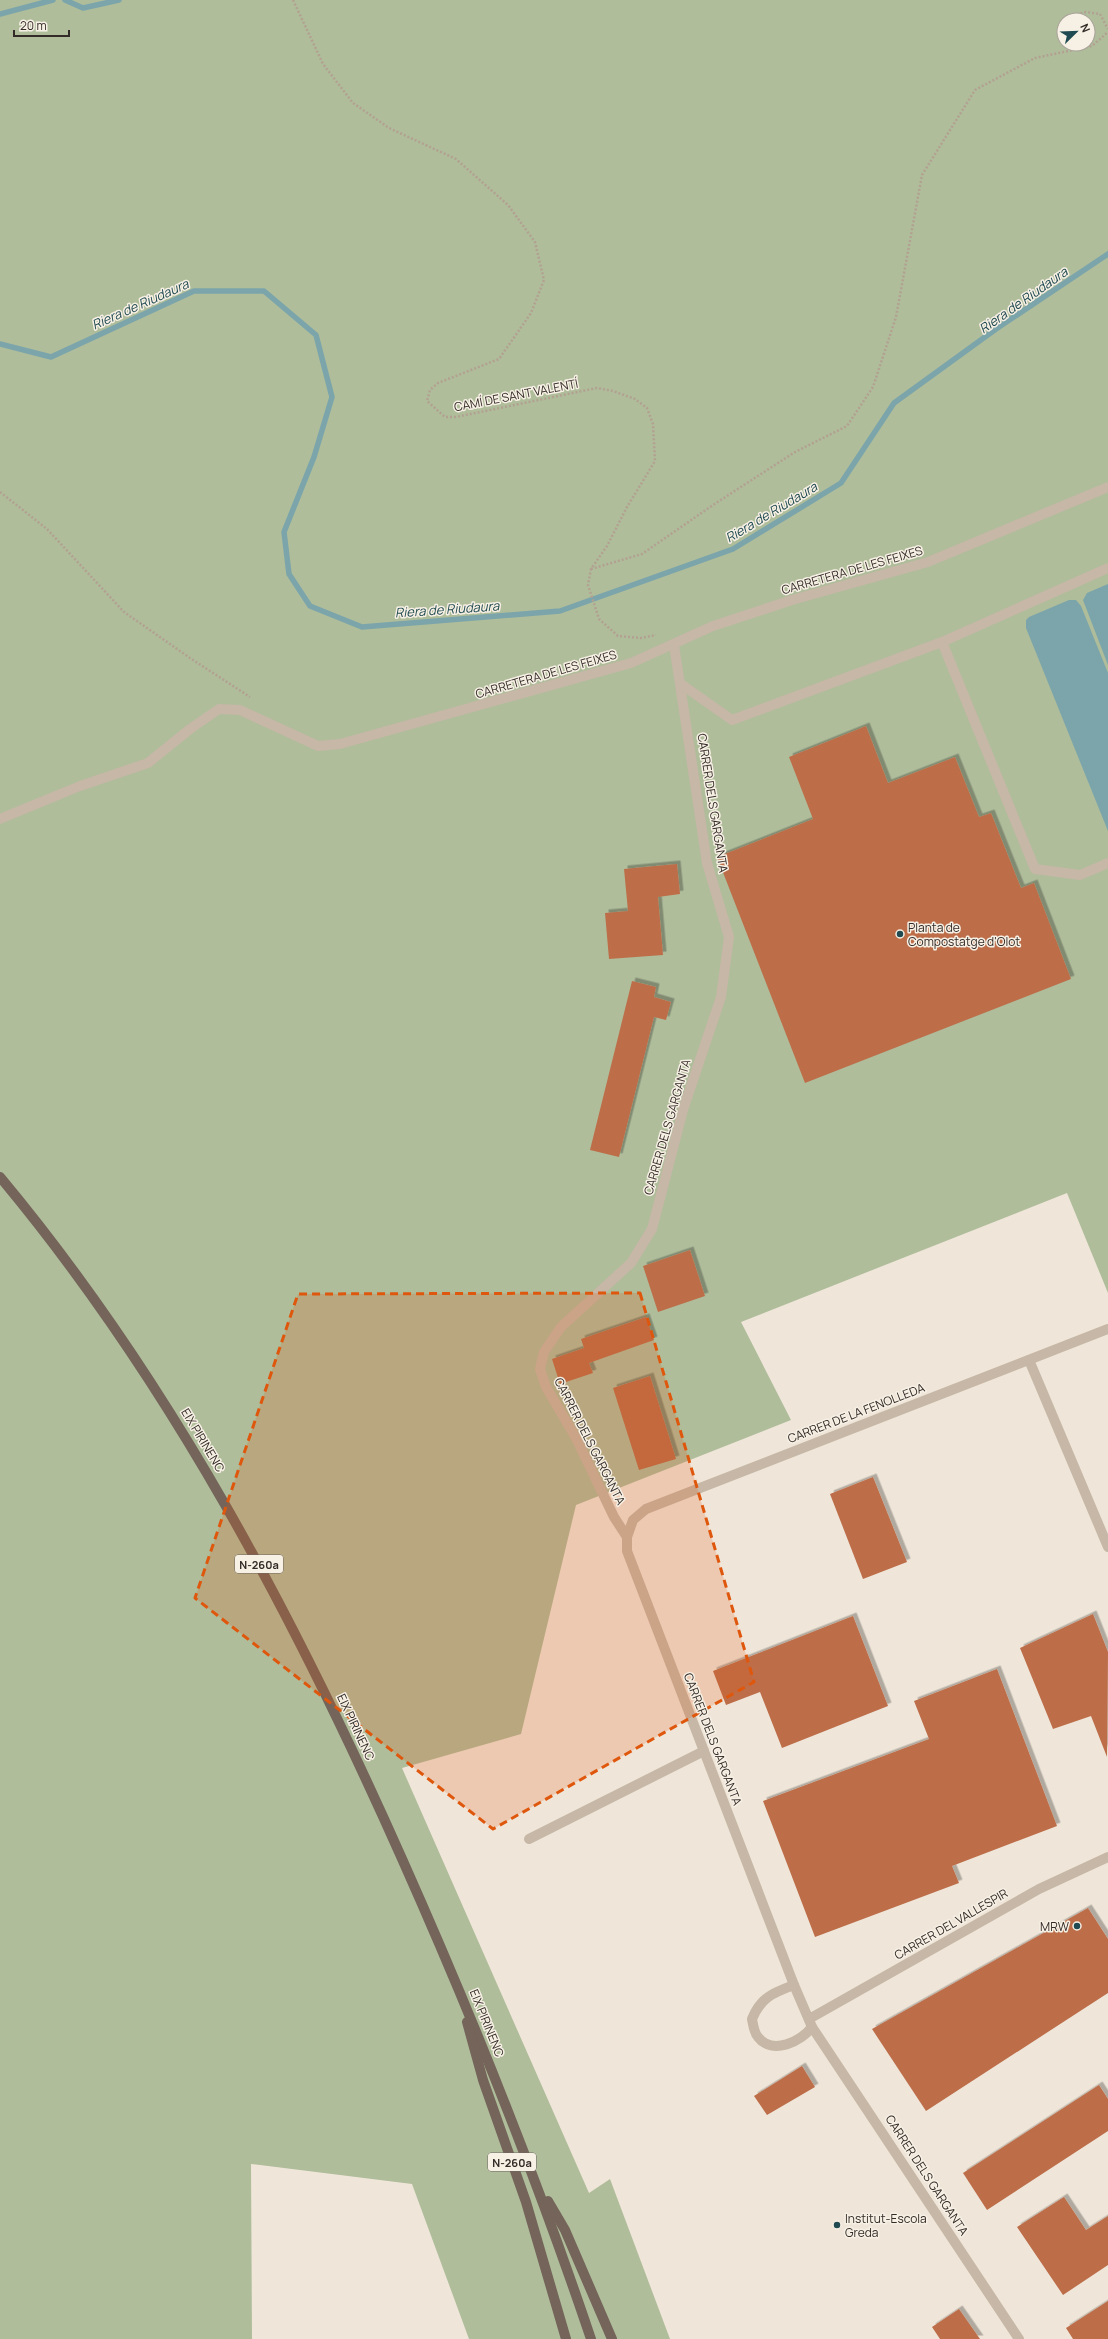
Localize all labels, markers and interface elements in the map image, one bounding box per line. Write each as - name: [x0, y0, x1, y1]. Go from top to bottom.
- scale bar: [14, 12, 69, 38]
- north arrow: [1056, 12, 1096, 52]
- text: 20 m: [20, 17, 47, 34]
- text: N: [1077, 21, 1094, 35]
- water label: Riera de Riudaura: [975, 262, 1071, 337]
- water label: Riera de Riudaura: [89, 274, 192, 333]
- street label: CAMÍ DE SANT VALENTÍ: [452, 375, 580, 415]
- water label: Riera de Riudaura: [722, 477, 821, 547]
- street label: CARRETERA DE LES FEIXES: [779, 542, 925, 598]
- water label: Riera de Riudaura: [394, 596, 500, 622]
- street label: CARRETERA DE LES FEIXES: [473, 646, 619, 702]
- street label: CARRER DELS GARGANTA: [694, 732, 732, 874]
- place label: Planta de Compostatge d'Olot: [908, 919, 1020, 950]
- marker: Planta de Compostatge d'Olot: [895, 929, 905, 939]
- street label: CARRER DELS GARGANTA: [639, 1057, 695, 1197]
- street label: CARRER DELS GARGANTA: [550, 1374, 630, 1508]
- street label: CARRER DE LA FENOLLEDA: [785, 1379, 927, 1447]
- street label: EIX PIRINENC: [177, 1405, 229, 1475]
- road number: N-260a: [235, 1555, 283, 1573]
- street label: CARRER DELS GARGANTA: [680, 1670, 746, 1808]
- street label: EIX PIRINENC: [333, 1691, 379, 1763]
- street label: CARRER DEL VALLESPIR: [891, 1884, 1011, 1963]
- place label: MRW: [1040, 1918, 1070, 1935]
- marker: MRW: [1072, 1921, 1082, 1931]
- street label: EIX PIRINENC: [466, 1987, 508, 2060]
- street label: CARRER DELS GARGANTA: [882, 2111, 973, 2239]
- road number: N-260a: [488, 2153, 536, 2171]
- place label: Institut-Escola Greda: [845, 2210, 927, 2241]
- marker: Institut-Escola Greda: [832, 2220, 842, 2230]

